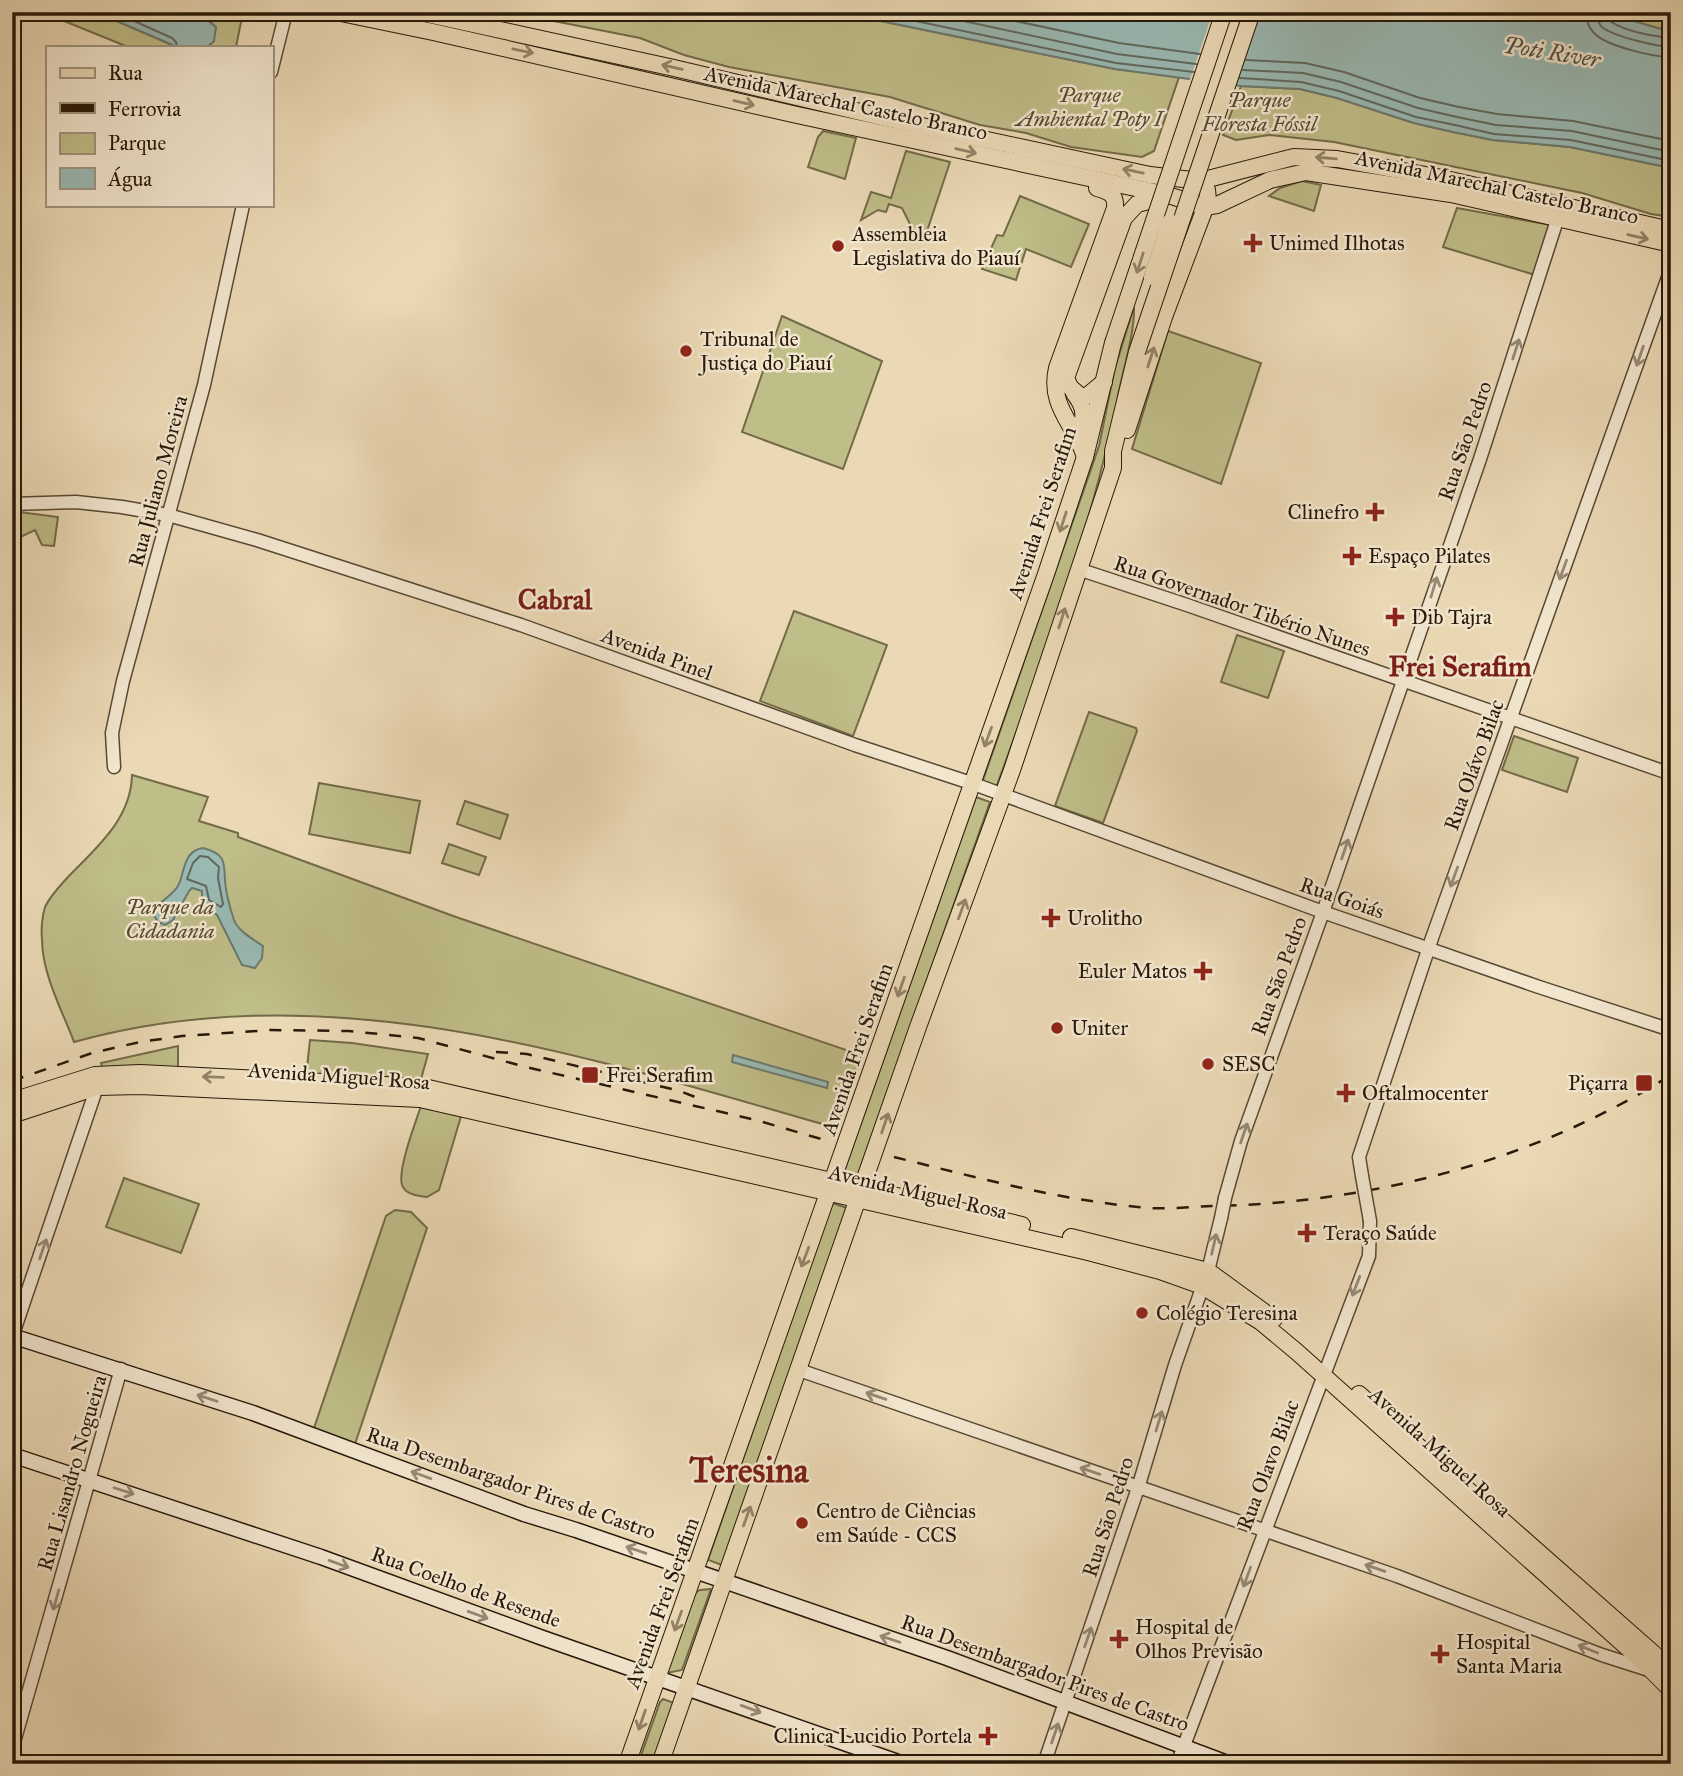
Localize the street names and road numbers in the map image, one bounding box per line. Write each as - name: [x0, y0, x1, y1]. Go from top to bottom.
- street label: Avenida Marechal Castelo Branco: [701, 60, 990, 146]
- street label: Avenida Marechal Castelo Branco: [1352, 144, 1641, 230]
- street label: Rua São Pedro: [1432, 378, 1498, 504]
- street label: Rua Juliano Moreira: [123, 392, 193, 570]
- street label: Avenida Frei Serafim: [1001, 423, 1082, 604]
- street label: Rua Governador Tibério Nunes: [1110, 550, 1374, 662]
- street label: Avenida Pinel: [597, 622, 716, 686]
- street label: Rua Olávo Bilac: [1438, 696, 1510, 834]
- street label: Rua Goiás: [1296, 871, 1388, 925]
- street label: Rua São Pedro: [1245, 913, 1313, 1039]
- street label: Avenida Frei Serafim: [815, 959, 899, 1139]
- street label: Avenida Miguel Rosa: [246, 1057, 431, 1095]
- street label: Avenida Miguel Rosa: [825, 1159, 1010, 1225]
- street label: Rua Lisandro Nogueira: [32, 1372, 112, 1574]
- street label: Avenida Miguel Rosa: [1363, 1381, 1517, 1523]
- street label: Rua Olavo Bilac: [1231, 1396, 1305, 1534]
- street label: Rua Desembargador Pires de Castro: [363, 1421, 660, 1545]
- street label: Rua São Pedro: [1076, 1453, 1140, 1580]
- street label: Avenida Frei Serafim: [619, 1514, 705, 1693]
- street label: Rua Coelho de Resende: [368, 1541, 565, 1633]
- street label: Rua Desembargador Pires de Castro: [897, 1609, 1193, 1737]

